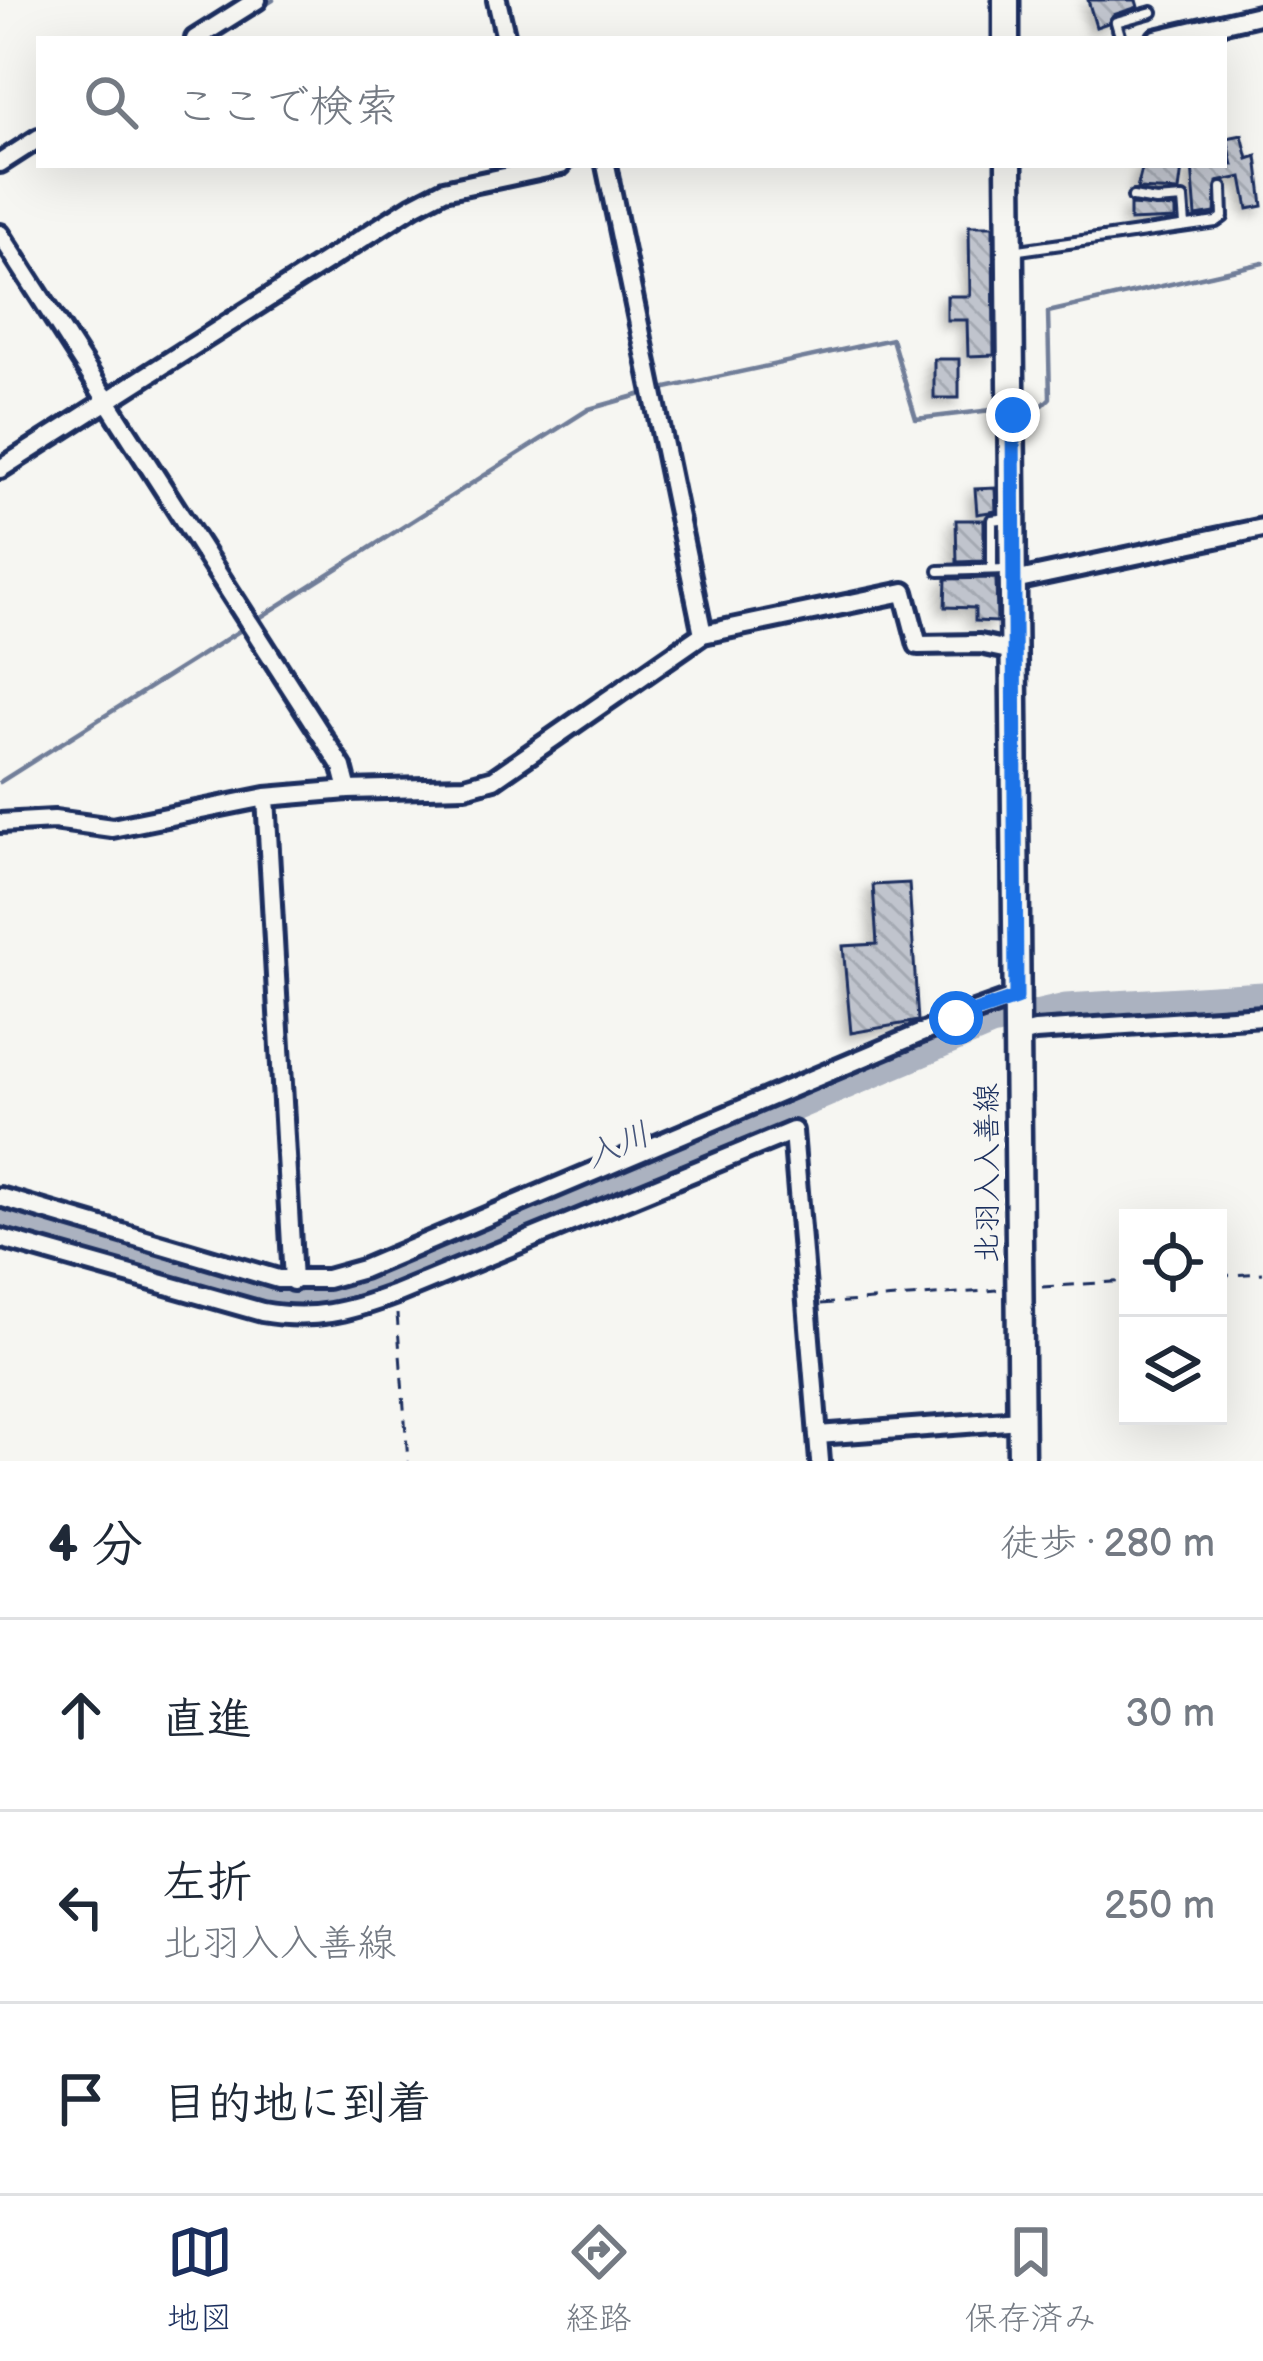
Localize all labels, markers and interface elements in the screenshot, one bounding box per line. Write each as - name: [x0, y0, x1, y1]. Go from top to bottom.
- search box: [36, 36, 1227, 168]
- icon: search: [78, 69, 144, 135]
- text: ここで検索: [174, 80, 399, 135]
- route end: [986, 388, 1040, 442]
- route start: [929, 991, 983, 1045]
- street label: 北羽入入善線: [970, 1083, 1006, 1263]
- water label: 入川: [580, 1115, 656, 1177]
- map controls: [1119, 1209, 1227, 1425]
- button: locate: [1119, 1209, 1227, 1317]
- button: layers: [1119, 1317, 1227, 1425]
- text: 4 分: [48, 1515, 143, 1576]
- text: 徒歩 · 280 m: [1000, 1521, 1215, 1568]
- icon: ahead: [48, 1682, 114, 1748]
- text: 30 m: [1125, 1691, 1215, 1738]
- text: 直進: [162, 1693, 252, 1748]
- text: 左折: [162, 1856, 252, 1911]
- icon: left: [48, 1874, 114, 1940]
- text: 250 m: [1104, 1883, 1215, 1930]
- text: 北羽入入善線: [162, 1921, 396, 1968]
- icon: arrive: [48, 2066, 114, 2132]
- text: 目的地に到着: [162, 2077, 432, 2132]
- tab: 地図: [167, 2219, 233, 2339]
- tab: 経路: [566, 2219, 632, 2339]
- tab: 保存済み: [965, 2219, 1097, 2339]

